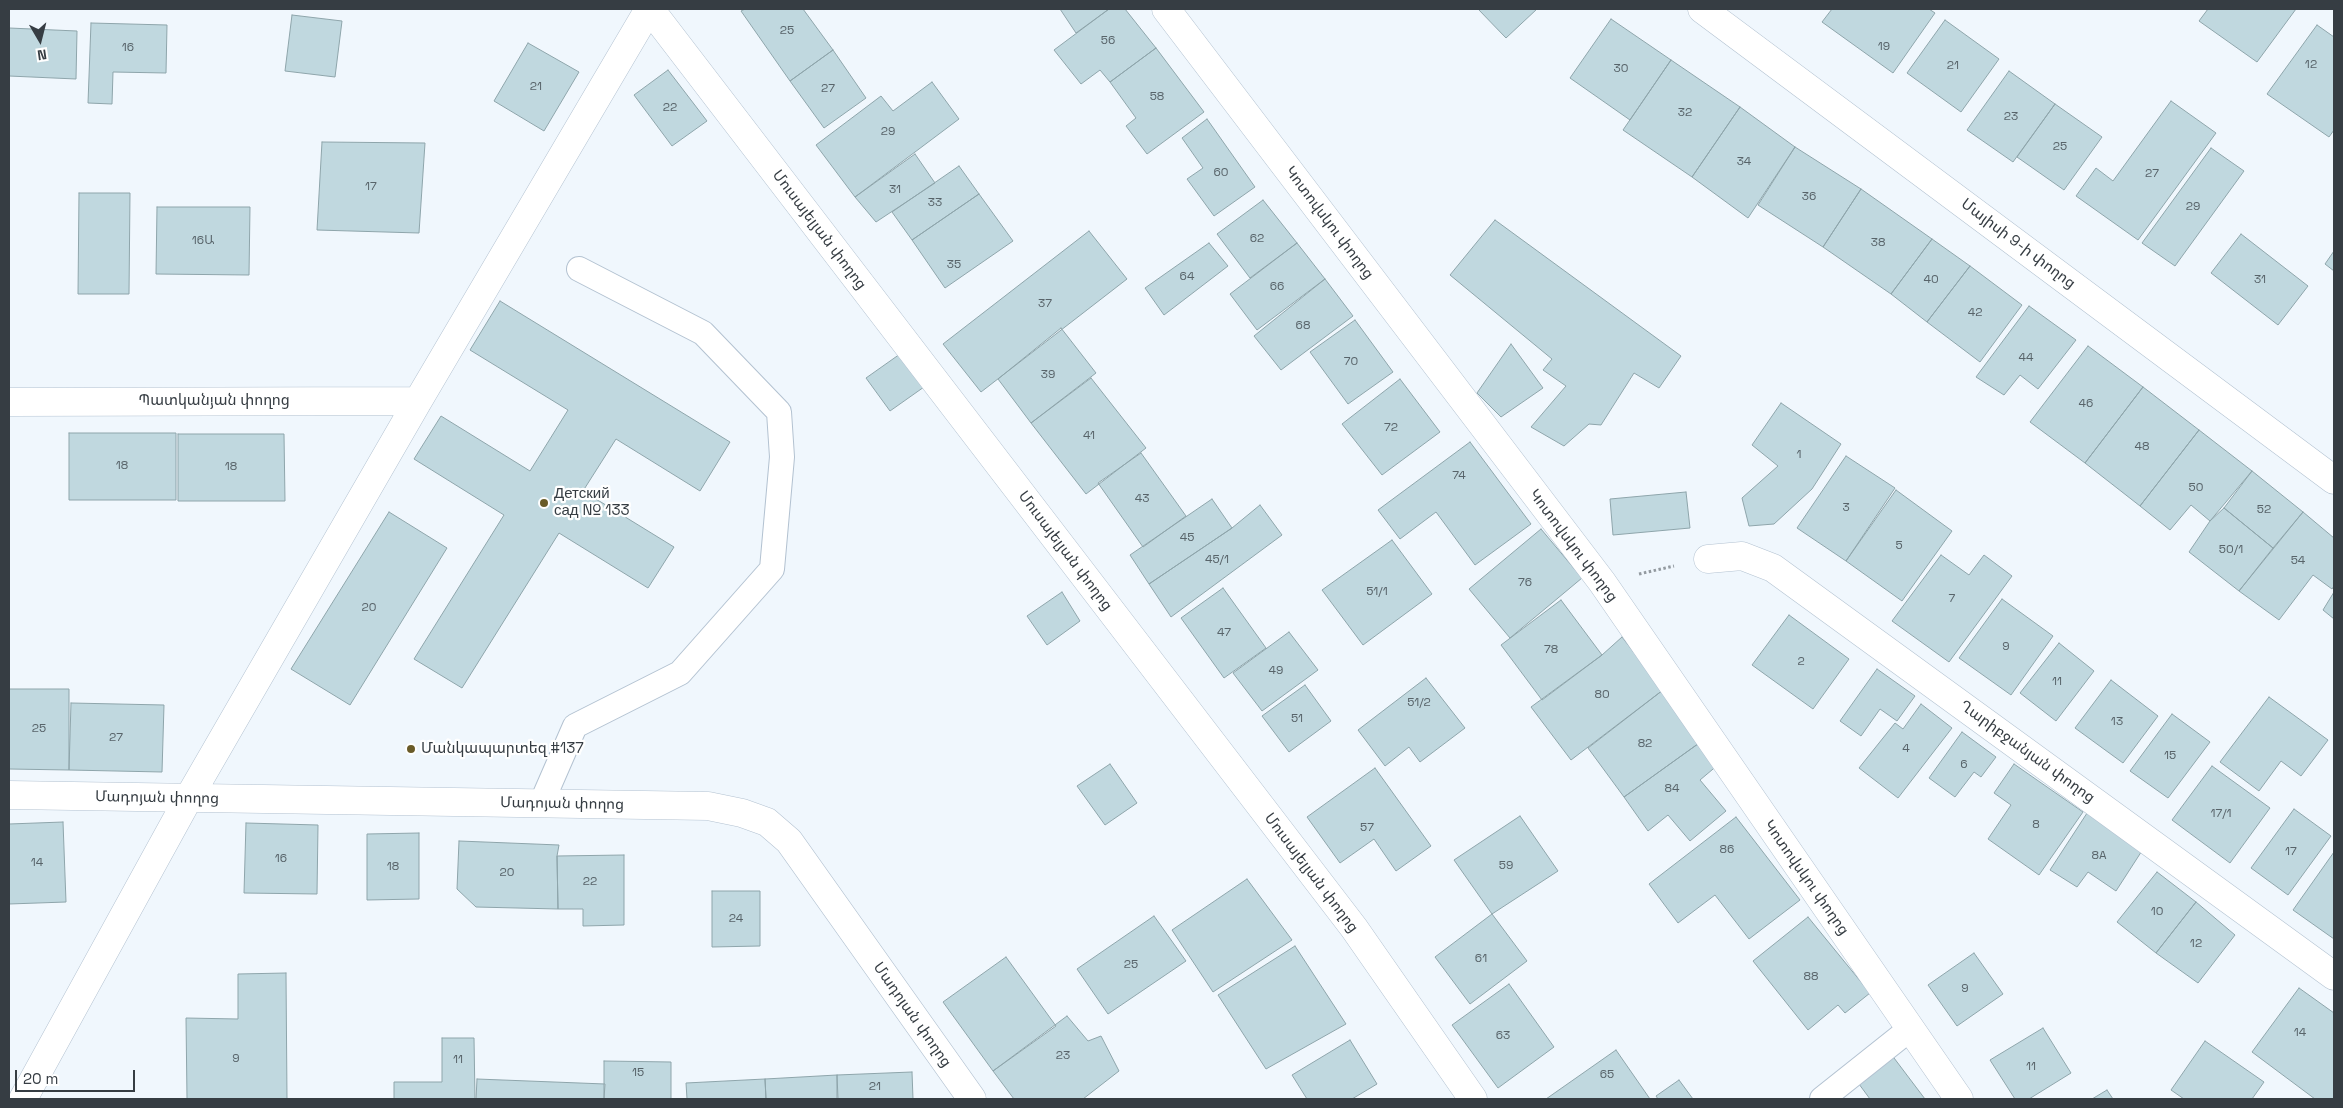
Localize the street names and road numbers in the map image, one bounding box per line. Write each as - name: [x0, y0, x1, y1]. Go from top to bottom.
- street label: Կոտովսկու փողոց: [1281, 163, 1377, 283]
- street label: Մուսայելյան փողոց: [768, 167, 870, 293]
- street label: Մայիսի 9-ի փողոց: [1957, 195, 2079, 293]
- street label: Պատկանյան փողոց: [138, 392, 290, 410]
- street label: Կոտովսկու փողոց: [1525, 486, 1621, 606]
- street label: Մուսայելյան փողոց: [1014, 488, 1116, 614]
- street label: Ղարիբջանյան փողոց: [1956, 697, 2098, 807]
- street label: Մադոյան փողոց: [95, 788, 219, 808]
- street label: Մադոյան փողոց: [500, 794, 624, 814]
- street label: Մուսայելյան փողոց: [1260, 810, 1362, 936]
- street label: Կոտովսկու փողոց: [1760, 817, 1852, 939]
- street label: Մադոյան փողոց: [869, 959, 955, 1071]

